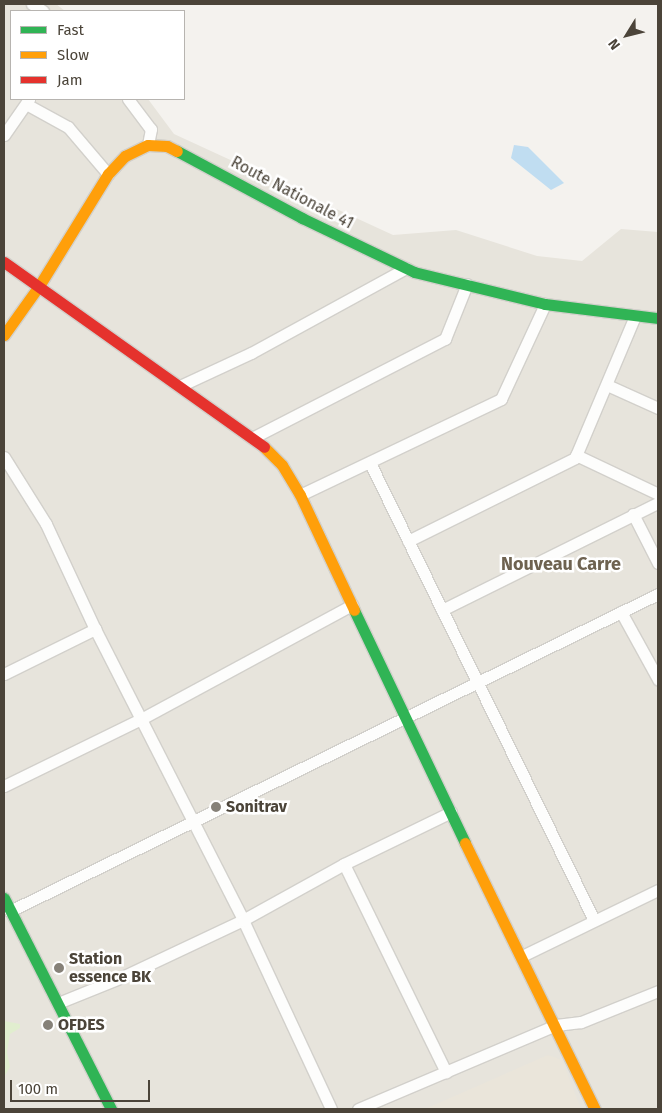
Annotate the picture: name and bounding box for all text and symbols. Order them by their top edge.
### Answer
legend [10,10,185,100]
north arrow [602,10,652,60]
text: Fast [57,21,84,39]
text: N [605,35,624,53]
text: Slow [57,46,89,64]
text: Jam [57,71,83,89]
street label: Route Nationale 41 [228,153,356,233]
district label: Nouveau Carre [501,553,621,575]
place label: Sonitrav [226,797,287,817]
marker: Sonitrav [210,801,222,813]
place label: Station essence BK [69,949,151,987]
marker: Station essence BK [53,962,65,974]
place label: OFDES [58,1015,105,1035]
marker: OFDES [42,1019,54,1031]
scale bar [12,1070,152,1102]
text: 100 m [18,1080,58,1098]

